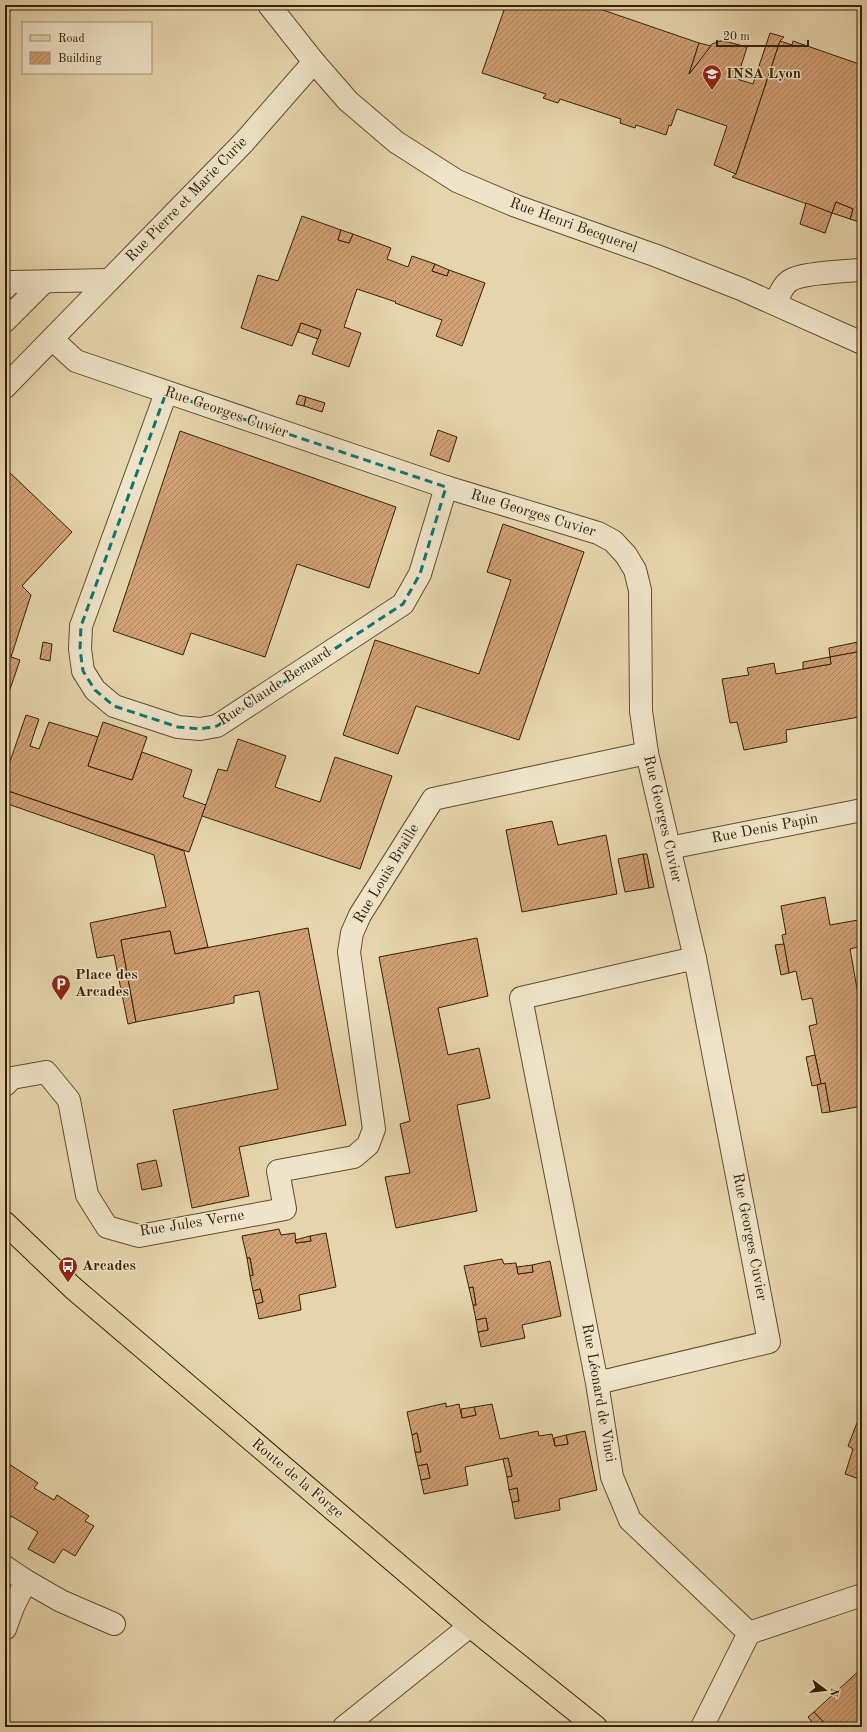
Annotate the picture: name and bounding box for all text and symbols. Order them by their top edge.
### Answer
legend [22,22,152,74]
scale bar [717,22,808,48]
text: 20 m [723,31,750,43]
text: Road [58,33,85,45]
text: Building [58,53,102,65]
school or university icon: INSA Lyon [701,63,723,91]
place label: INSA Lyon [726,67,801,82]
street label: Rue Pierre et Marie Curie [124,135,251,265]
street label: Rue Henri Becquerel [507,196,639,256]
street label: Rue Georges Cuvier [162,385,290,441]
street label: Rue Georges Cuvier [469,488,597,540]
street label: Rue Claude Bernard [216,645,334,729]
street label: Rue Georges Cuvier [640,754,684,884]
street label: Rue Denis Papin [710,811,820,847]
street label: Rue Louis Braille [351,822,423,926]
place label: Place des Arcades [75,968,138,1000]
parking icon: Place des Arcades [50,973,72,1001]
street label: Rue Georges Cuvier [729,1172,769,1302]
street label: Rue Jules Verne [139,1208,246,1240]
bus stop icon: Arcades [57,1255,79,1283]
place label: Arcades [82,1259,136,1274]
street label: Rue Léonard de Vinci [578,1322,618,1464]
street label: Route de la Forge [248,1436,346,1522]
north arrow [805,1670,845,1710]
text: N [827,1687,840,1698]

